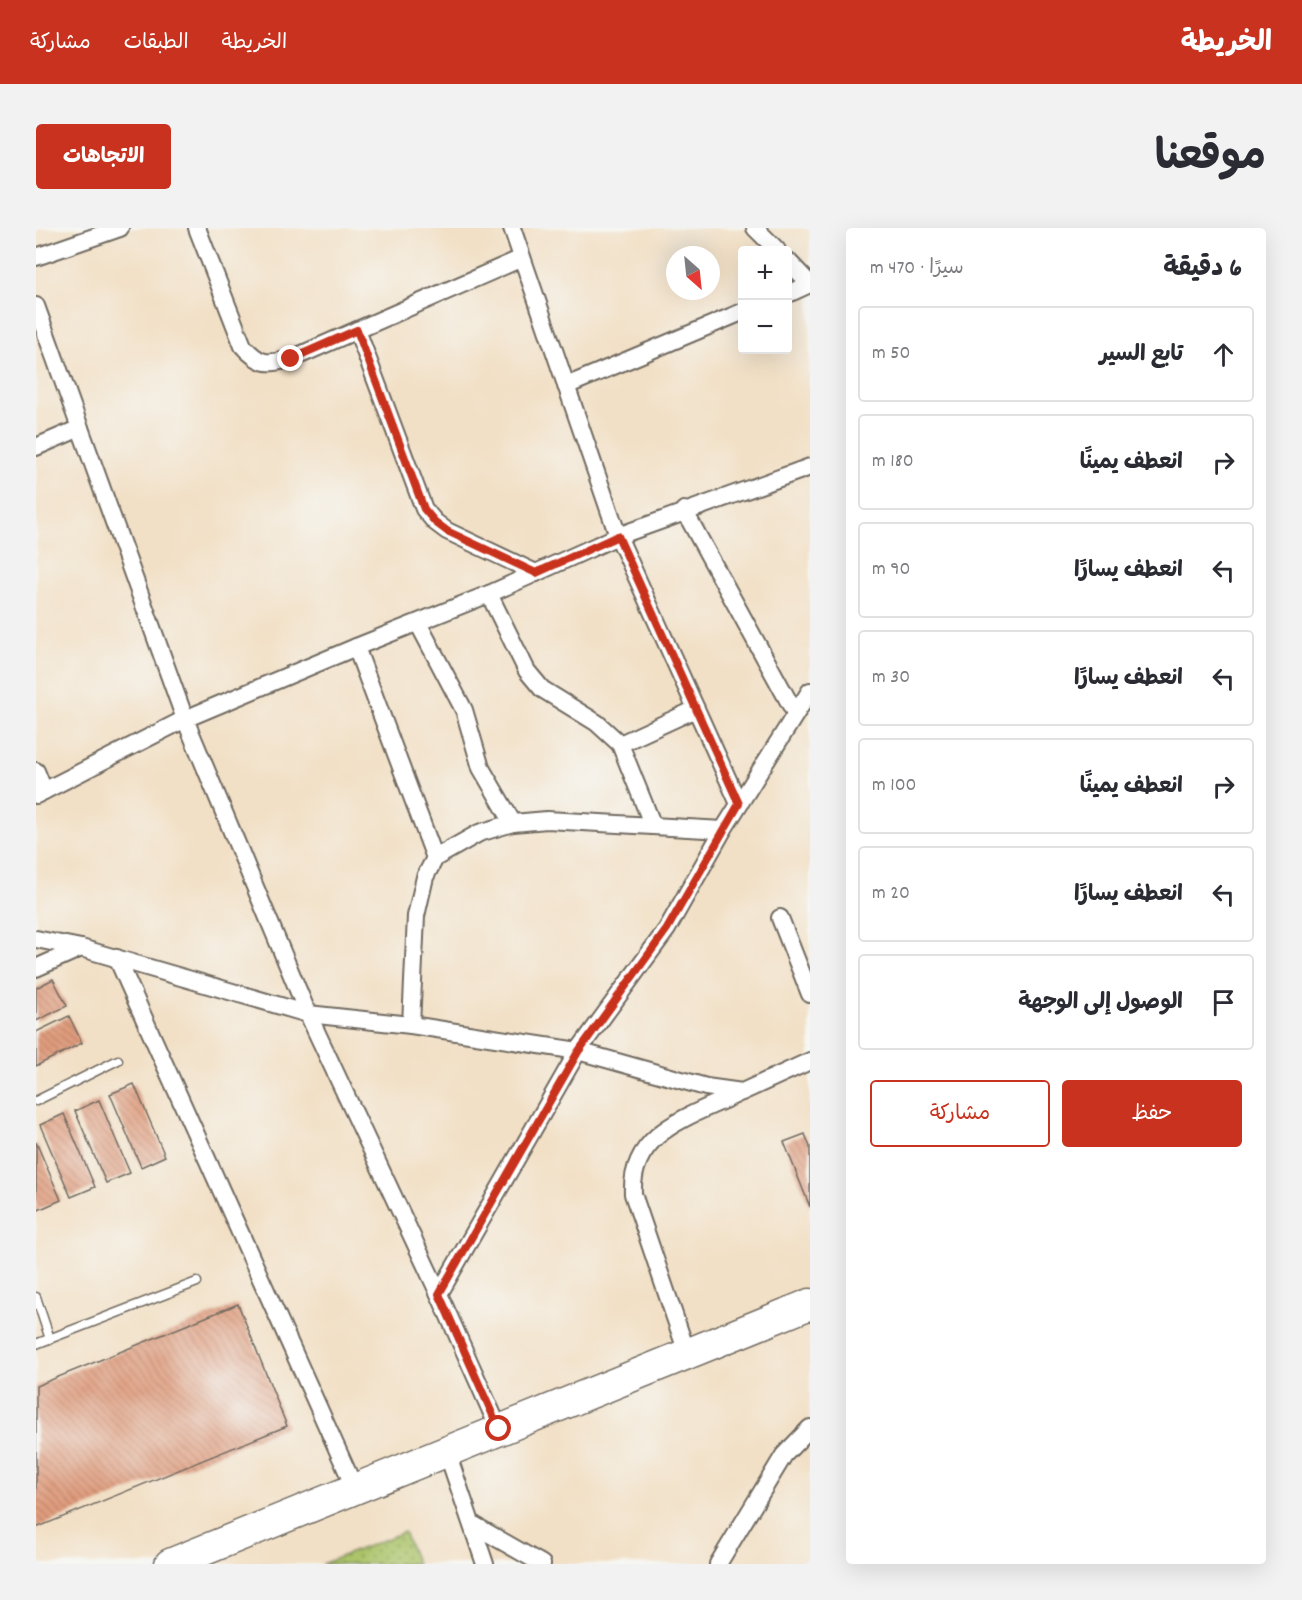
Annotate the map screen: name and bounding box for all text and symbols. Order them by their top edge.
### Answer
text: الخريطة [1181,25,1272,65]
text: مشاركة [30,29,91,59]
text: الطبقات [124,29,189,59]
text: الخريطة [222,29,287,59]
button: الاتجاهات [36,124,171,189]
text: موقعنا [1155,130,1266,190]
north arrow [666,246,720,300]
map controls [738,246,792,354]
button: + [738,246,792,300]
text: 6 دقيقة [1163,251,1242,288]
text: سيرًا · 470 m [870,255,964,283]
button: − [738,300,792,354]
icon: ahead [1207,338,1240,371]
text: 50 m [872,340,911,368]
text: تابع السير [1100,340,1183,371]
route end [277,345,303,371]
icon: right [1207,446,1240,479]
text: 180 m [872,448,914,476]
text: انعطف يمينًا [1080,448,1183,479]
icon: left [1207,554,1240,587]
text: 90 m [872,556,910,584]
text: انعطف يسارًا [1074,556,1183,587]
icon: left [1207,662,1240,695]
text: 30 m [872,664,910,692]
text: انعطف يسارًا [1074,664,1183,695]
icon: right [1207,770,1240,803]
text: 100 m [872,772,917,800]
text: انعطف يمينًا [1080,772,1183,803]
icon: left [1207,878,1240,911]
text: 20 m [872,880,910,908]
text: انعطف يسارًا [1074,880,1183,911]
icon: arrive [1207,986,1240,1019]
text: الوصول إلى الوجهة [1018,988,1183,1019]
button: مشاركة [870,1080,1050,1147]
button: حفظ [1062,1080,1242,1147]
route start [485,1415,511,1441]

